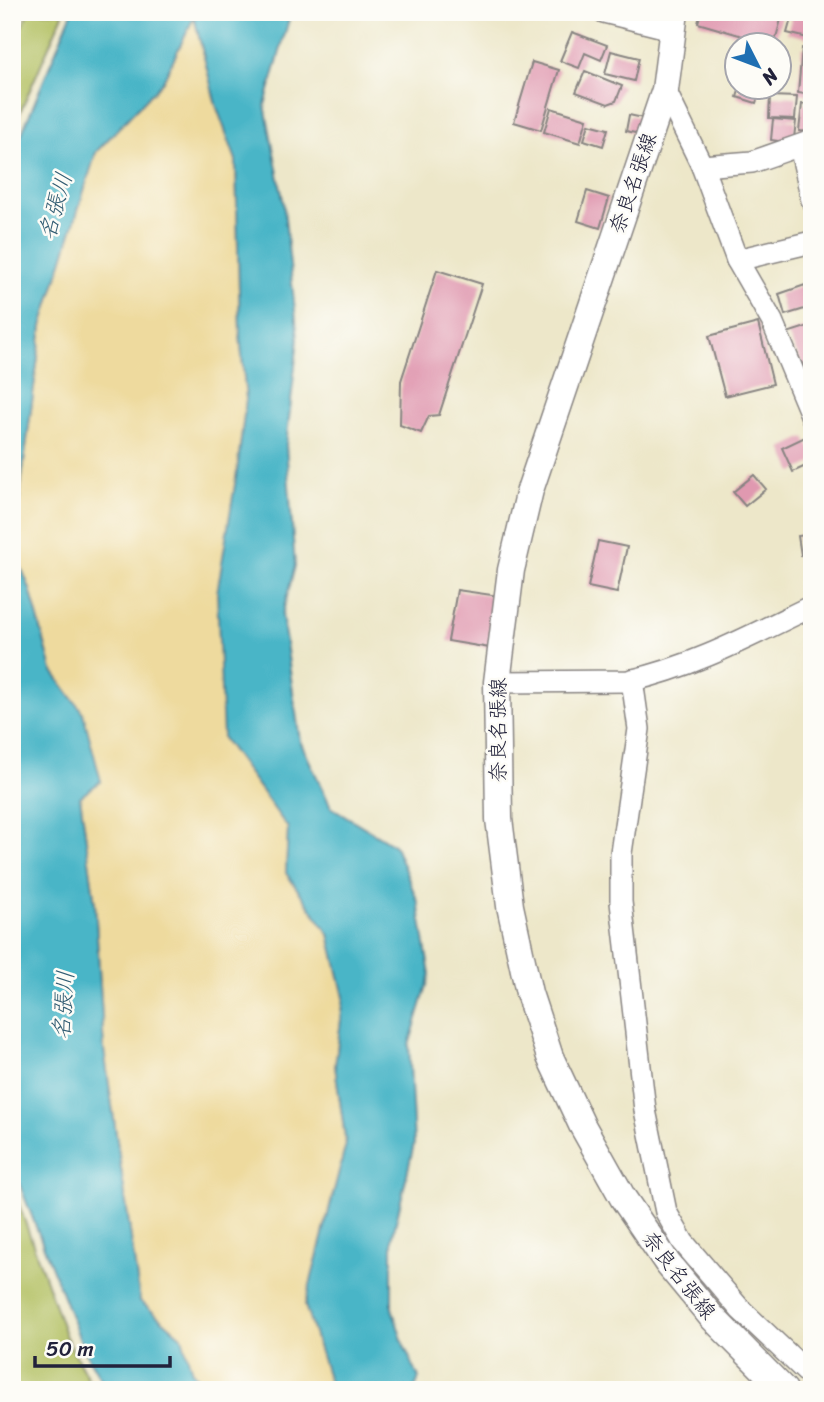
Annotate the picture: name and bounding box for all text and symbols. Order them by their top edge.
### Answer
north arrow [722,32,792,102]
text: N [753,60,788,94]
street label: 奈良名張線 [598,127,668,239]
water label: 名張川 [26,167,85,245]
street label: 奈良名張線 [479,678,517,783]
water label: 名張川 [41,969,86,1041]
street label: 奈良名張線 [632,1222,726,1328]
scale bar [35,1325,170,1369]
text: 50 m [46,1330,94,1368]

